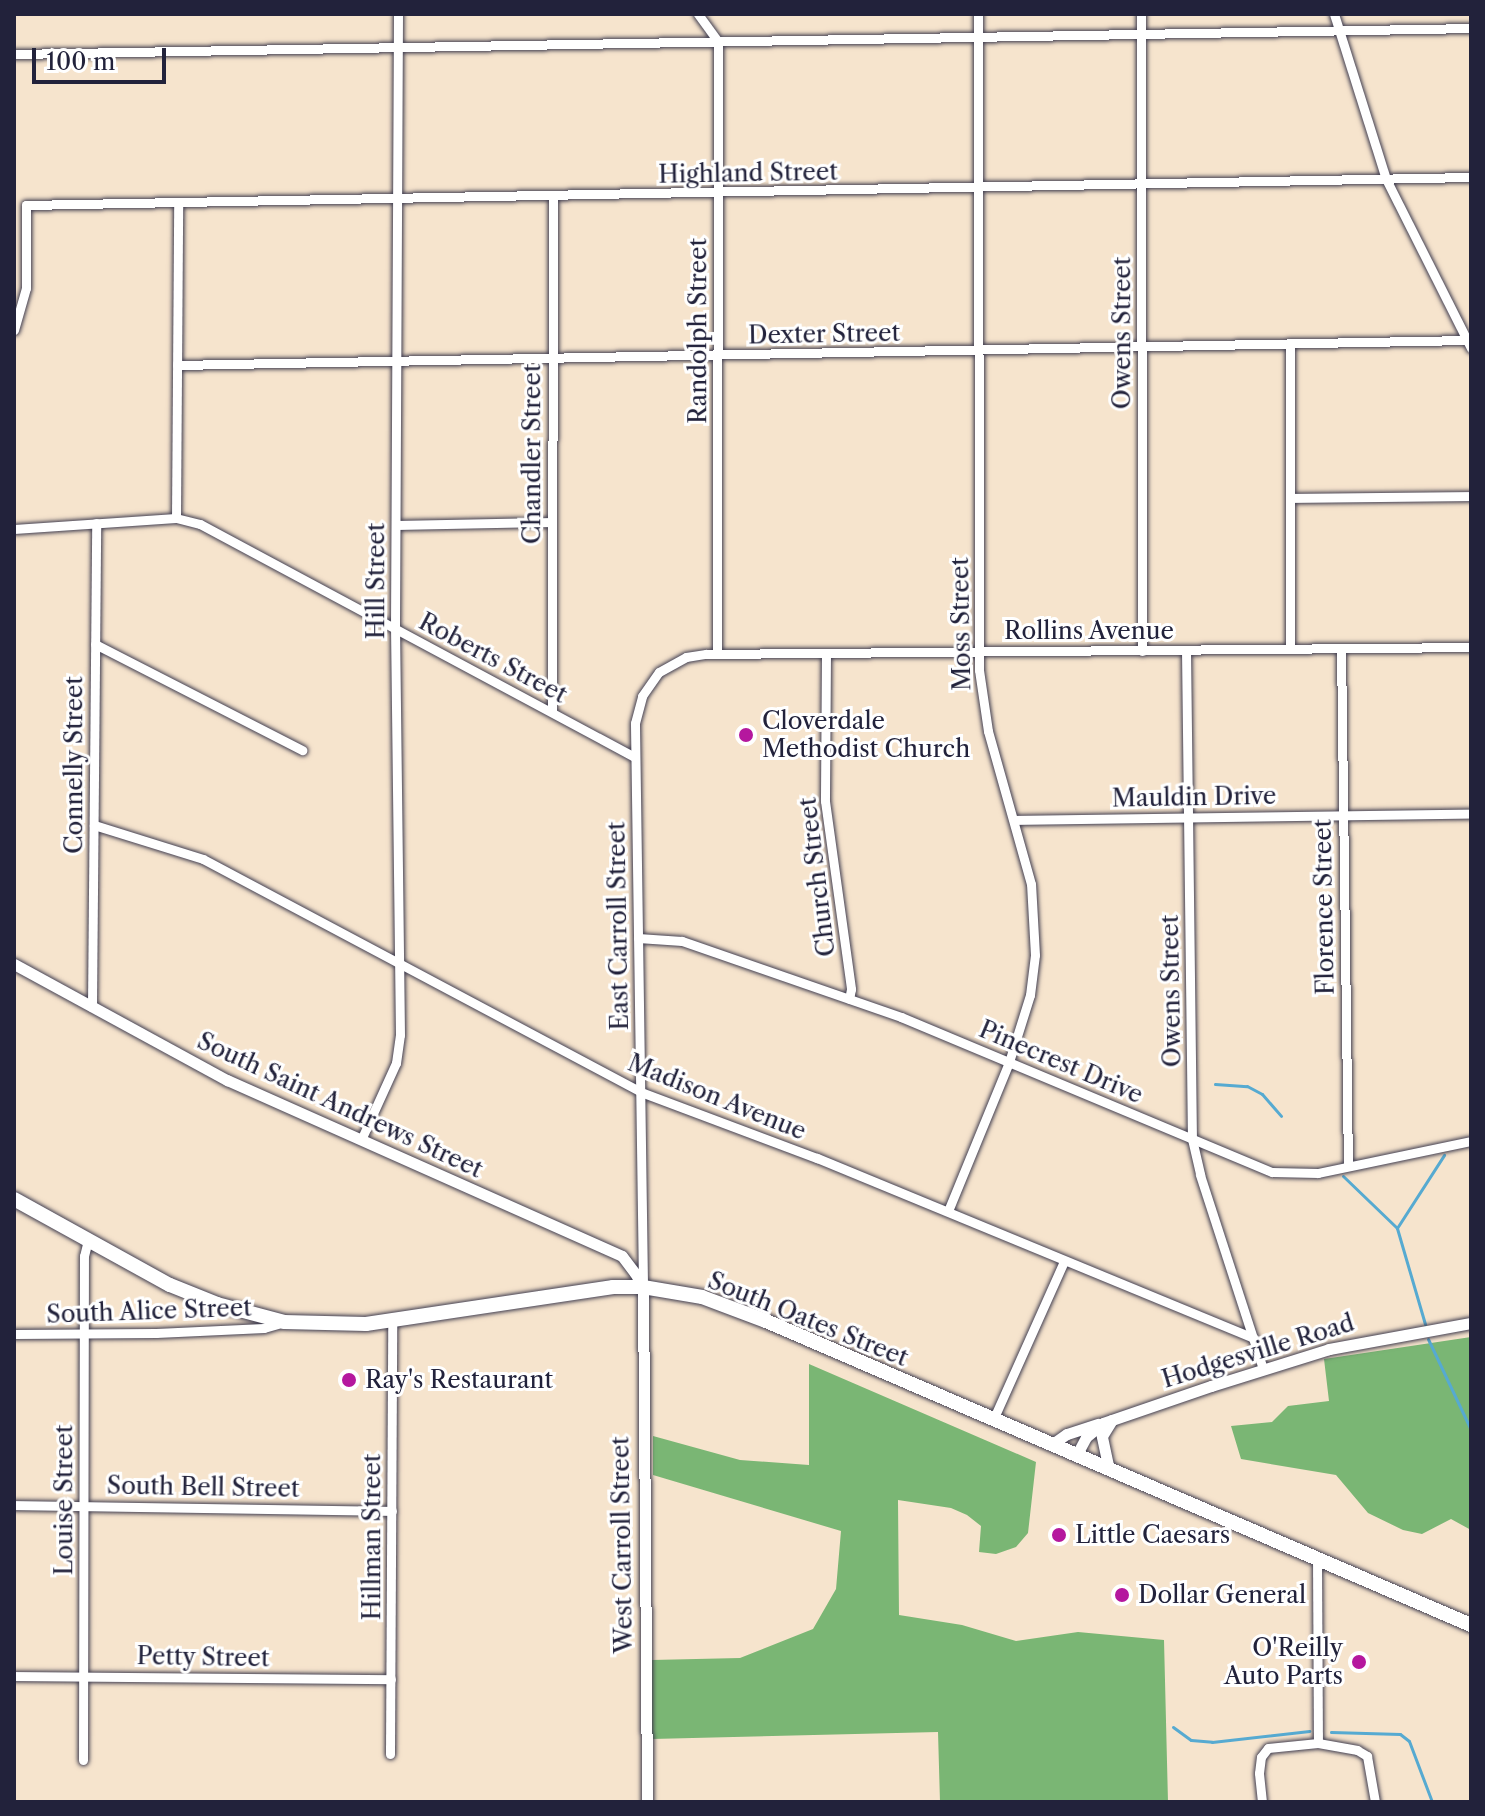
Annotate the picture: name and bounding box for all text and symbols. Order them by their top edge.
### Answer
scale bar [36,32,170,82]
text: 100 m [46,47,115,76]
street label: Highland Street [658,157,838,189]
street label: Randolph Street [684,238,712,424]
street label: Owens Street [1108,257,1136,409]
street label: Dexter Street [748,318,900,350]
street label: Chandler Street [518,364,546,544]
street label: Hill Street [362,523,390,639]
street label: Moss Street [945,557,977,691]
street label: Roberts Street [414,607,572,709]
street label: Rollins Avenue [1004,617,1174,645]
street label: Connelly Street [60,676,88,854]
place label: Cloverdale Methodist Church [762,707,970,763]
marker: Cloverdale Methodist Church [737,726,755,744]
street label: Mauldin Drive [1112,781,1276,813]
street label: Church Street [793,796,841,958]
street label: Florence Street [1308,819,1340,995]
street label: East Carroll Street [602,821,634,1031]
street label: Owens Street [1155,914,1187,1068]
street label: Pinecrest Drive [975,1015,1147,1109]
street label: South Saint Andrews Street [192,1026,488,1184]
street label: Madison Avenue [623,1048,811,1146]
street label: South Oates Street [704,1266,912,1372]
street label: South Alice Street [45,1293,253,1329]
street label: Hodgesville Road [1158,1308,1358,1394]
place label: Ray's Restaurant [365,1366,553,1394]
marker: Ray's Restaurant [340,1371,358,1389]
street label: Louise Street [50,1425,78,1575]
street label: West Carroll Street [606,1436,638,1654]
street label: Hillman Street [358,1454,386,1620]
street label: South Bell Street [106,1471,300,1503]
place label: Little Caesars [1075,1521,1230,1549]
marker: Little Caesars [1050,1526,1068,1544]
place label: Dollar General [1138,1581,1307,1609]
marker: Dollar General [1113,1586,1131,1604]
place label: O'Reilly Auto Parts [1224,1634,1343,1690]
street label: Petty Street [136,1641,270,1673]
marker: O'Reilly Auto Parts [1350,1653,1368,1671]

